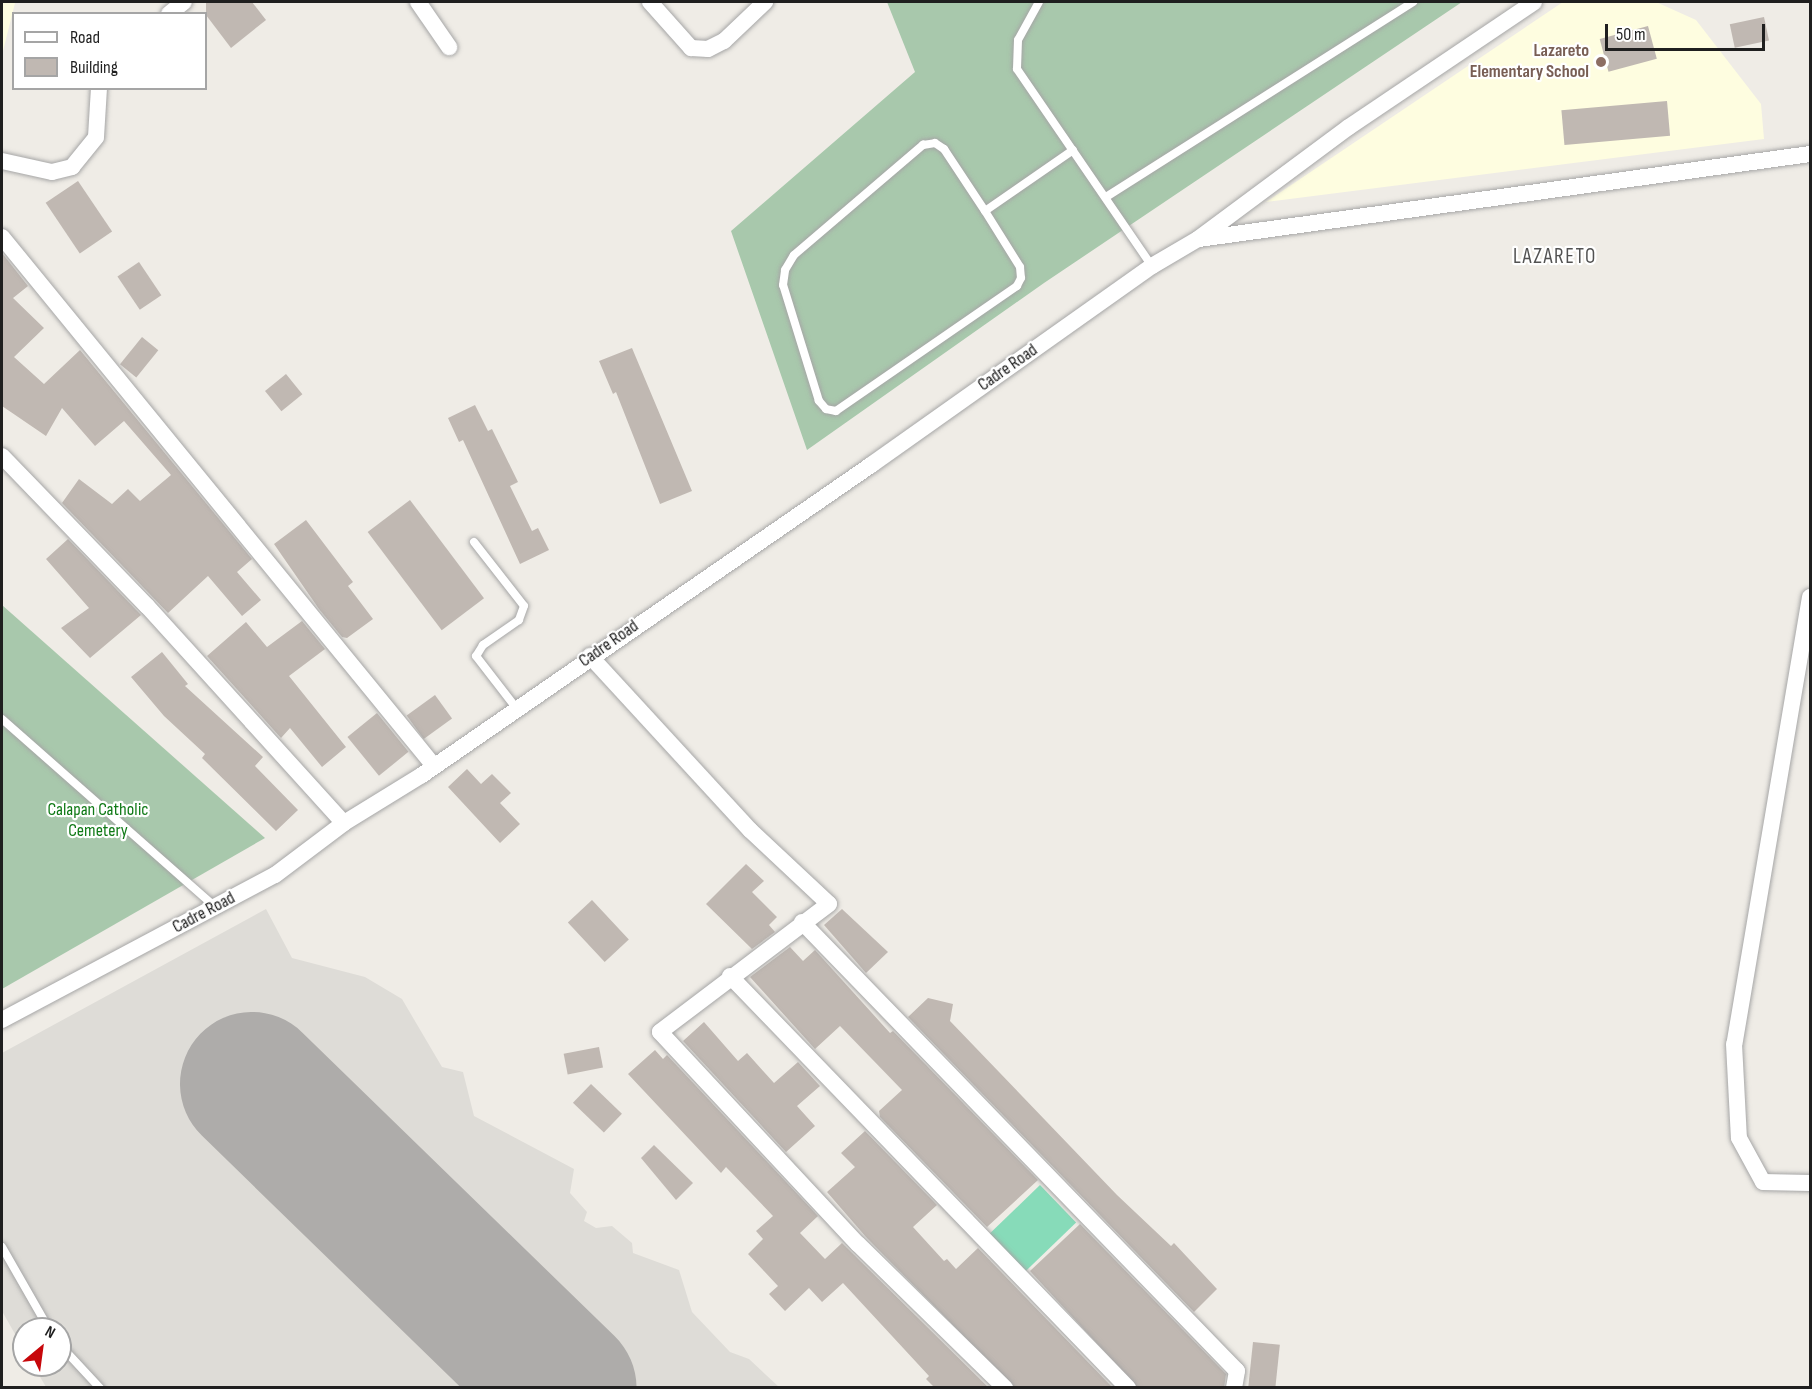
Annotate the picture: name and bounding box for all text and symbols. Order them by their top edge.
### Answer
legend [12,12,207,90]
scale bar [1608,12,1768,50]
text: 50 m [1616,24,1646,45]
text: Road [70,27,100,48]
place label: Lazareto Elementary School [1470,41,1589,84]
marker: Lazareto Elementary School [1594,55,1608,69]
text: Building [70,57,118,78]
district label: LAZARETO [1513,244,1597,270]
street label: Cadre Road [974,340,1042,396]
street label: Cadre Road [575,616,643,672]
park label: Calapan Catholic Cemetery [48,800,148,842]
street label: Cadre Road [169,888,239,938]
north arrow [12,1317,72,1377]
text: N [42,1322,58,1343]

